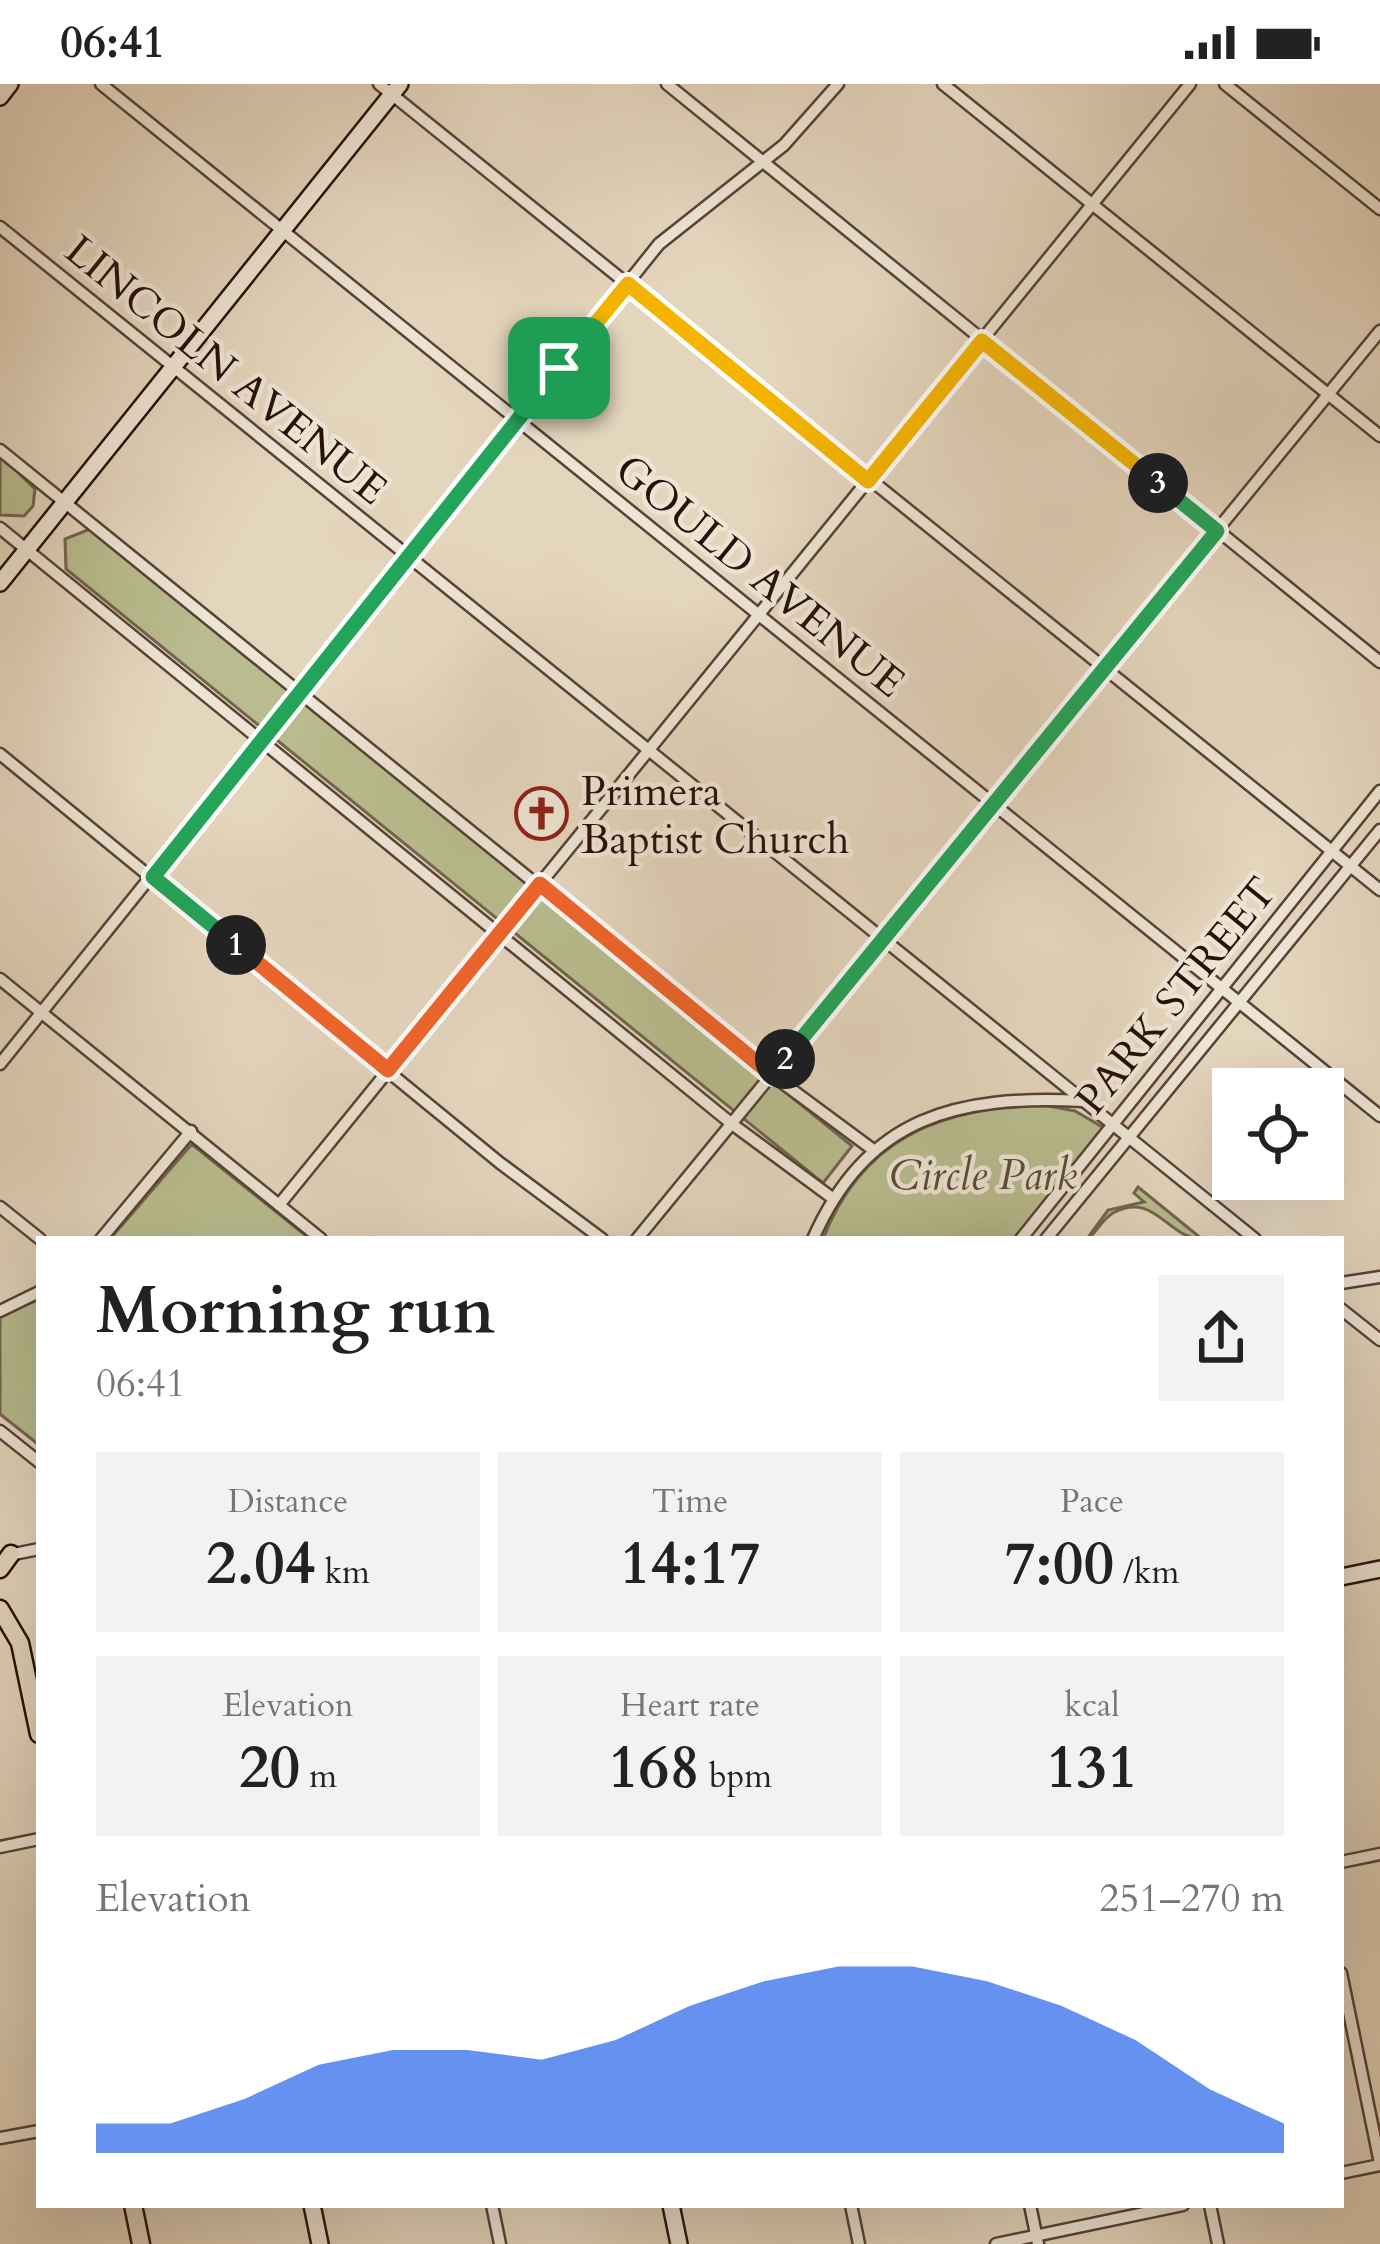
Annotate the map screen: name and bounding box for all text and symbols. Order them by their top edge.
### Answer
text: 06:41 [60,12,165,73]
street label: LINCOLN AVENUE [53,222,399,518]
pin [508,317,610,419]
icon: arrive [526,335,592,401]
street label: GOULD AVENUE [603,442,917,711]
pin: 3 [1128,453,1188,513]
text: 3 [1150,460,1166,505]
place label: Primera Baptist Church [581,763,849,868]
church icon: Primera Baptist Church [514,786,570,842]
street label: PARK STREET [1063,865,1290,1127]
pin: 1 [206,915,266,975]
text: 1 [228,922,244,967]
pin: 2 [755,1029,815,1089]
text: 2 [777,1036,793,1081]
map controls [1212,1068,1344,1200]
button: locate [1212,1068,1344,1200]
park label: Circle Park [889,1147,1077,1204]
text: Morning run [96,1267,495,1356]
button: share [1158,1275,1284,1401]
text: 06:41 [96,1357,186,1410]
text: Distance [228,1479,348,1524]
text: Time [652,1479,728,1524]
text: Pace [1060,1479,1124,1524]
text: 2.04 [206,1524,316,1605]
text: 14:17 [620,1524,760,1605]
text: 7:00 [1005,1524,1114,1605]
text: km [316,1550,370,1595]
text: /km [1114,1550,1179,1595]
text: Elevation [222,1683,354,1728]
text: Heart rate [620,1683,760,1728]
text: kcal [1064,1683,1120,1728]
text: 20 [239,1728,300,1809]
text: 168 [608,1728,700,1809]
text: 131 [1046,1728,1138,1809]
text: m [300,1754,337,1799]
text: bpm [700,1754,772,1799]
text: Elevation [96,1872,251,1925]
text: 251–270 m [1099,1872,1284,1925]

